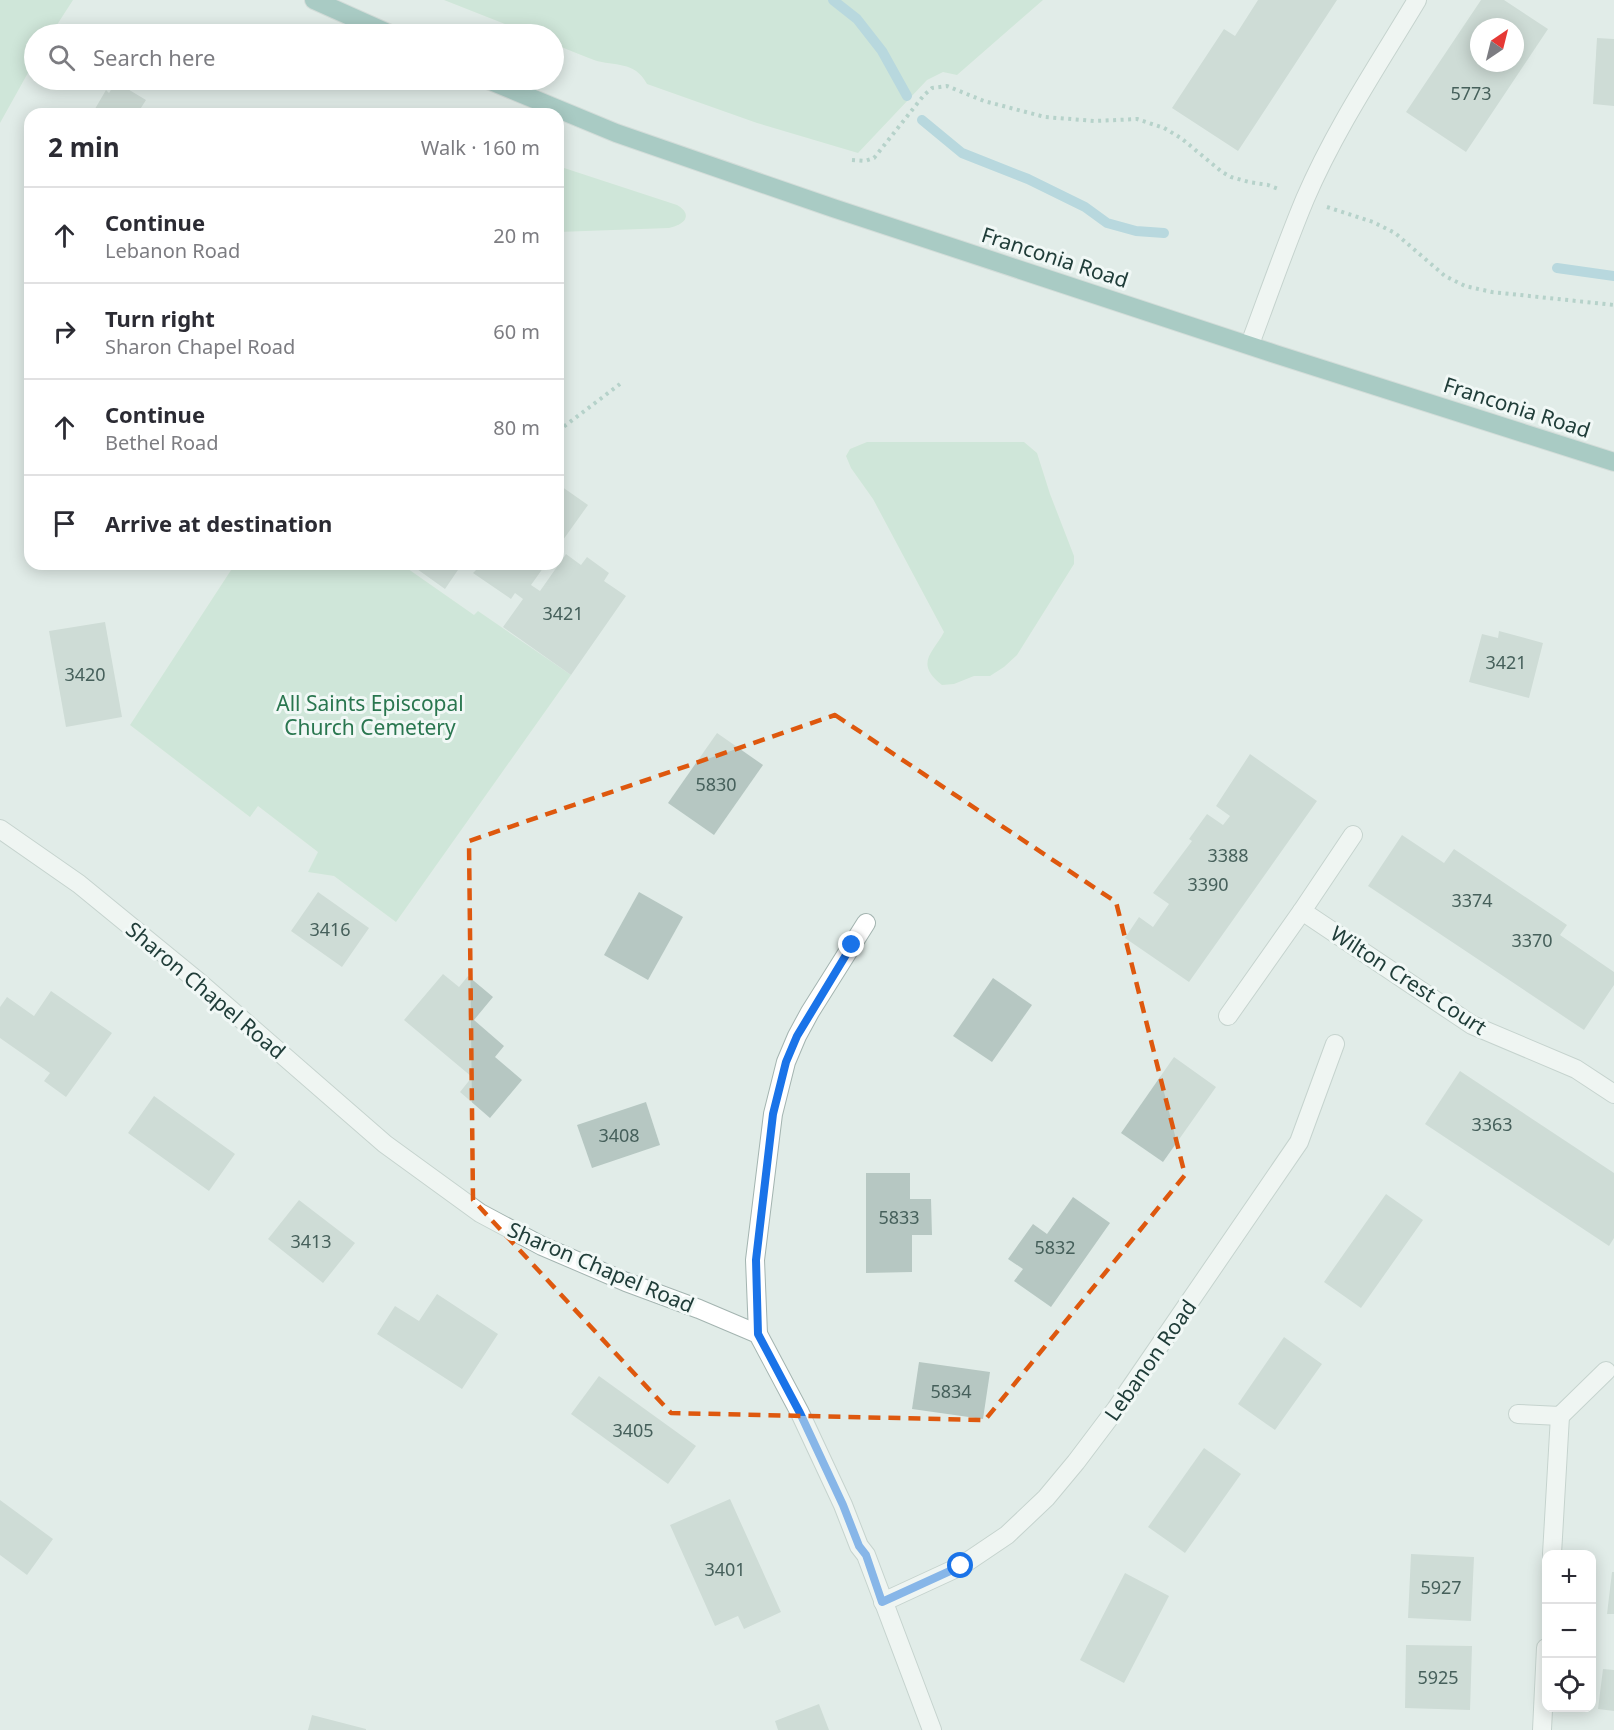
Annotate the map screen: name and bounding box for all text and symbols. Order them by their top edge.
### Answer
north arrow [1470,18,1524,72]
search box [24,24,564,90]
icon: search [45,41,78,74]
text: Search here [93,42,215,72]
house number: 5773 [1450,81,1492,105]
text: 2 min [48,129,120,165]
text: Walk · 160 m [421,134,540,161]
text: Continue [105,207,205,237]
icon: ahead [48,219,81,252]
street label: Franconia Road [978,220,1132,294]
text: 20 m [493,222,540,249]
text: Lebanon Road [105,237,240,264]
text: Turn right [105,303,215,333]
icon: right [48,315,81,348]
text: 60 m [493,318,540,345]
text: Sharon Chapel Road [105,333,295,360]
street label: Franconia Road [1440,370,1594,444]
text: Continue [105,399,205,429]
icon: ahead [48,411,81,444]
text: 80 m [493,414,540,441]
text: Bethel Road [105,429,219,456]
icon: arrive [48,507,81,540]
text: Arrive at destination [105,508,332,538]
house number: 3421 [542,601,584,625]
house number: 3421 [1485,650,1527,674]
house number: 3420 [64,662,106,686]
park label: All Saints Episcopal Church Cemetery [276,689,464,741]
house number: 5830 [695,772,737,796]
house number: 3388 [1207,843,1249,867]
house number: 3390 [1187,872,1229,896]
house number: 3374 [1451,888,1493,912]
street label: Sharon Chapel Road [120,915,292,1065]
house number: 3416 [309,917,351,941]
street label: Wilton Crest Court [1326,919,1493,1041]
house number: 3370 [1511,928,1553,952]
route end [838,931,864,957]
house number: 3363 [1471,1112,1513,1136]
house number: 3408 [598,1123,640,1147]
house number: 5833 [878,1205,920,1229]
street label: Sharon Chapel Road [504,1215,698,1319]
house number: 3413 [290,1229,332,1253]
house number: 5832 [1034,1235,1076,1259]
street label: Lebanon Road [1098,1294,1202,1426]
house number: 5834 [930,1379,972,1403]
house number: 3405 [612,1418,654,1442]
map controls [1542,1550,1596,1712]
button: + [1542,1550,1596,1604]
route start [947,1552,973,1578]
house number: 3401 [704,1557,746,1581]
house number: 5927 [1420,1575,1462,1599]
button: − [1542,1604,1596,1658]
button: locate [1542,1658,1596,1712]
house number: 5925 [1417,1665,1459,1689]

